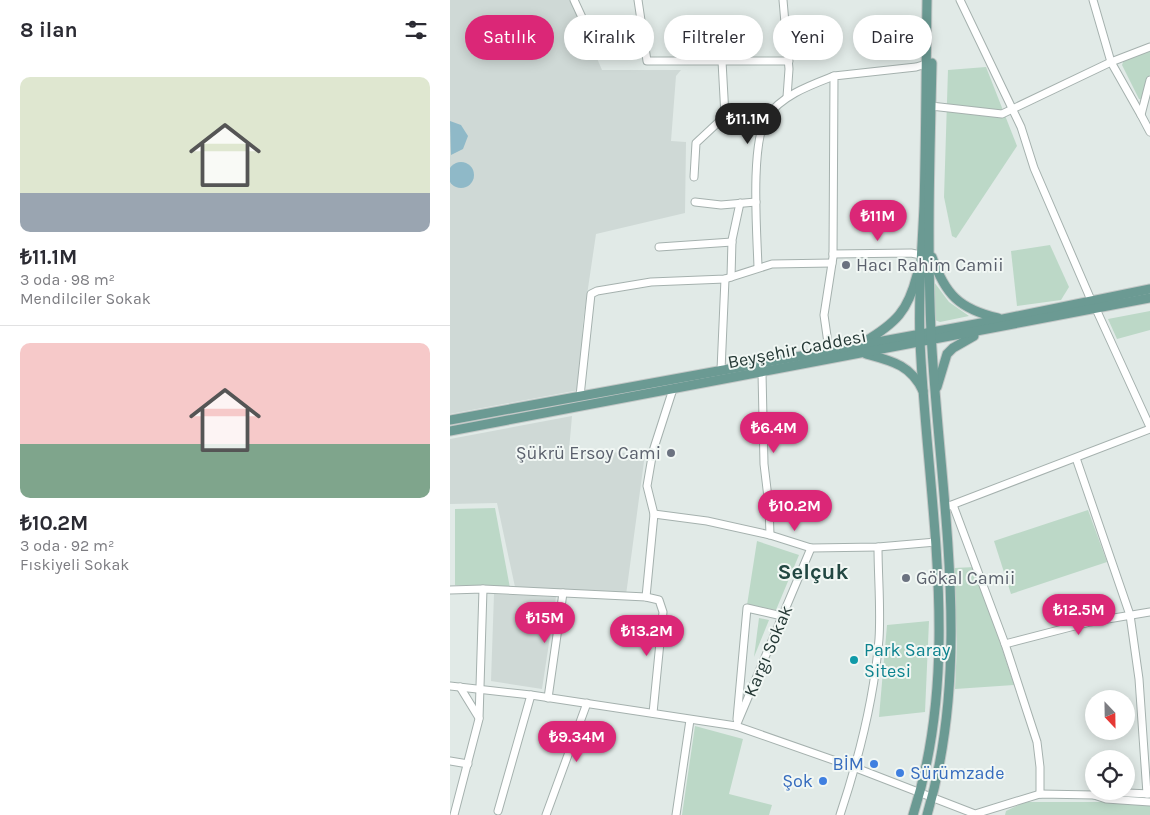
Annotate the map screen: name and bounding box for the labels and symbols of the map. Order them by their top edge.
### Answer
pin: ₺11.1M [707,102,789,145]
pin: ₺11M [848,200,908,242]
place label: Hacı Rahim Camii [856,254,1004,276]
marker: Hacı Rahim Camii [840,259,852,271]
street label: Beyşehir Caddesi [726,325,868,373]
pin: ₺6.4M [739,412,809,454]
place label: Şükrü Ersoy Cami [516,442,661,464]
marker: Şükrü Ersoy Cami [665,447,677,459]
pin: ₺10.2M [754,490,836,532]
district label: Selçuk [778,559,848,585]
place label: Gökal Camii [916,567,1015,589]
marker: Gökal Camii [900,572,912,584]
pin: ₺12.5M [1038,594,1120,636]
pin: ₺15M [515,602,575,644]
street label: Kargı Sokak [739,602,797,700]
pin: ₺13.2M [606,614,688,657]
place label: Park Saray Sitesi [864,639,951,682]
marker: Park Saray Sitesi [848,654,860,666]
north arrow [1085,690,1135,740]
pin: ₺9.34M [536,720,618,763]
place label: BİM [833,753,864,775]
marker: BİM [868,758,880,770]
place label: Sürümzade [910,762,1004,784]
marker: Sürümzade [894,767,906,779]
place label: Şok [782,770,813,792]
marker: Şok [817,775,829,787]

